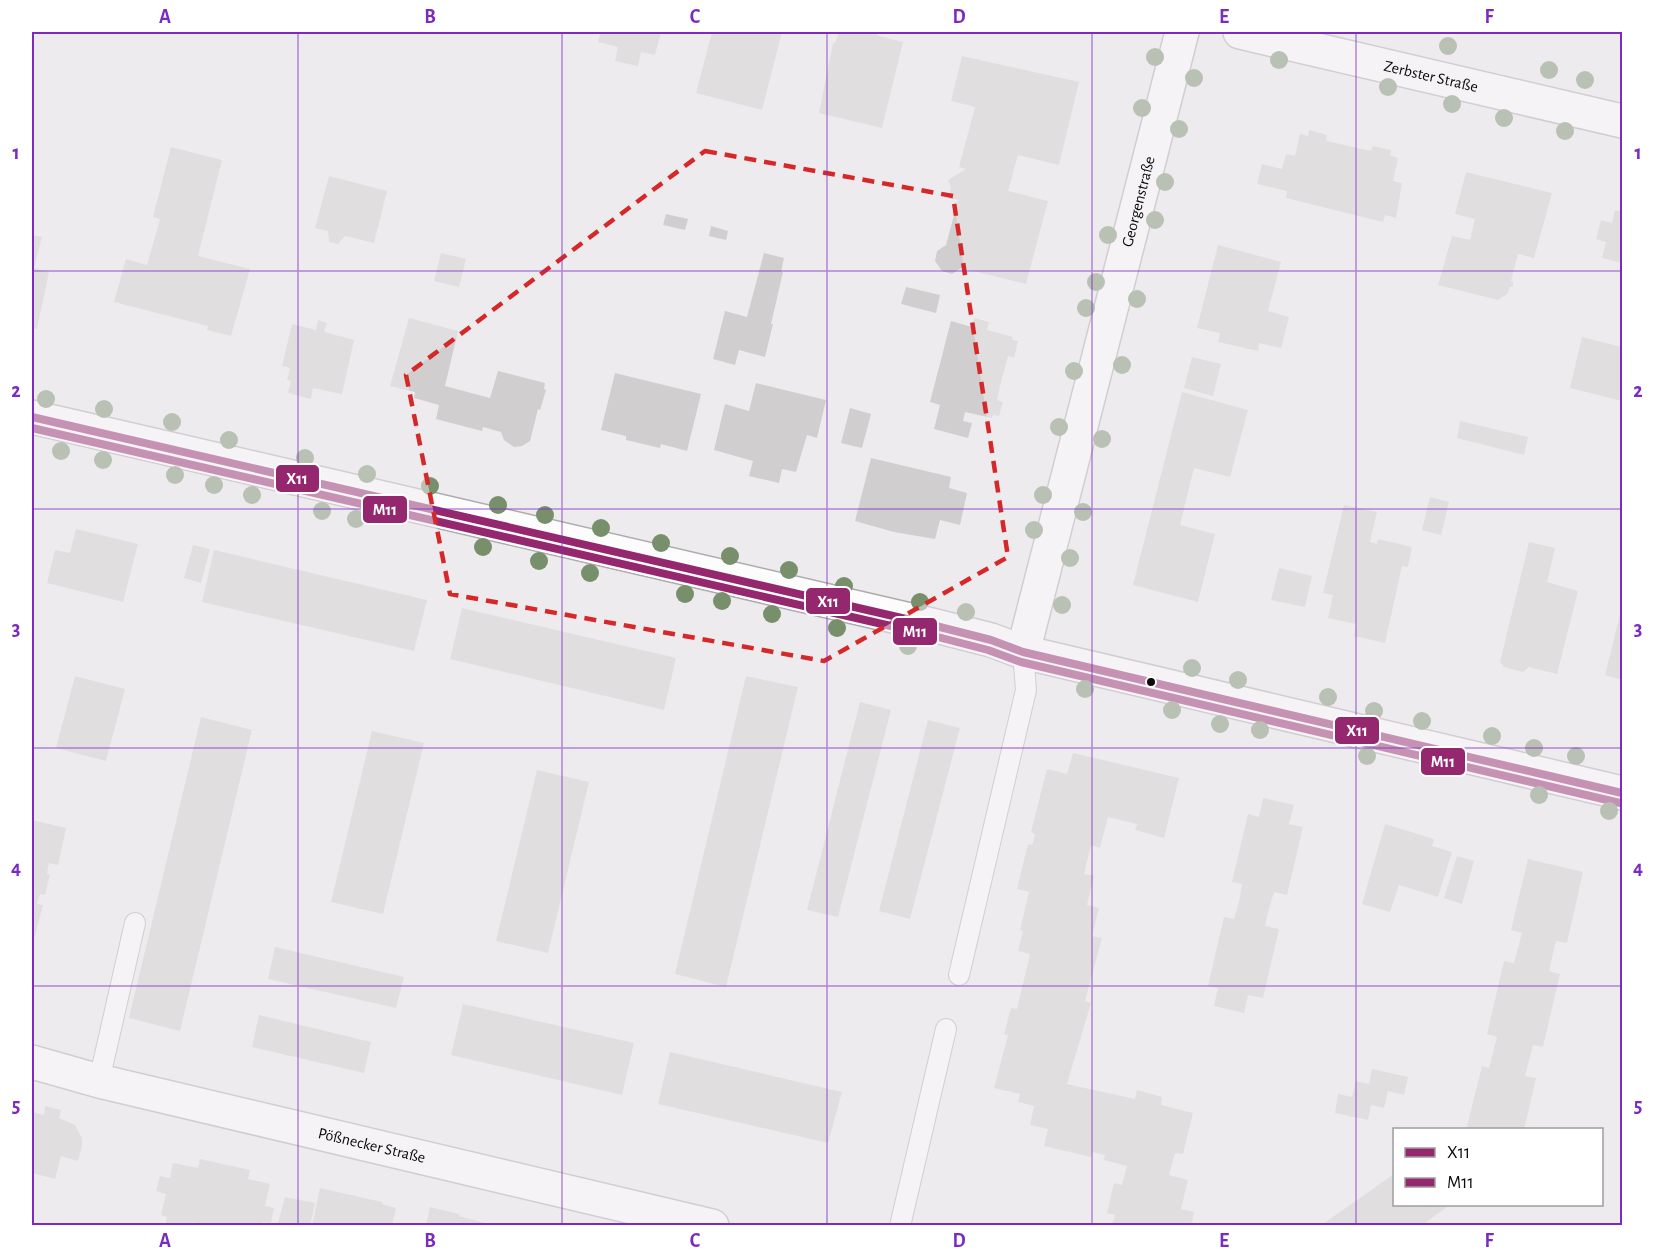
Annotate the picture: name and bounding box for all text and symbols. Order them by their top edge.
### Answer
text: A [159,7,171,27]
text: B [424,7,436,27]
text: C [690,7,701,27]
text: D [952,7,966,27]
text: E [1219,7,1229,27]
text: F [1484,7,1494,27]
street label: Zerbster Straße [1382,58,1480,95]
text: 1 [12,143,20,163]
text: 1 [1634,143,1642,163]
street label: Georgenstraße [1119,155,1158,248]
text: 2 [11,381,21,401]
text: 2 [1633,381,1643,401]
line badge: X11 [275,464,320,493]
text: X11 [286,471,308,487]
line badge: M11 [362,495,408,524]
text: M11 [373,502,397,518]
line badge: X11 [805,587,851,615]
text: X11 [817,594,839,610]
line badge: M11 [892,617,938,646]
text: 3 [12,619,20,639]
text: 3 [1634,619,1642,639]
text: M11 [903,624,927,640]
unlabelled marker [1145,676,1157,688]
line badge: X11 [1334,716,1380,745]
text: X11 [1346,723,1368,739]
line badge: M11 [1420,747,1466,776]
text: M11 [1431,754,1455,770]
text: 4 [11,858,21,878]
text: 4 [1633,858,1643,878]
text: 5 [12,1096,20,1116]
text: 5 [1634,1096,1642,1116]
street label: Pößnecker Straße [317,1125,427,1166]
legend [1393,1128,1603,1206]
text: X11 [1447,1144,1470,1162]
text: M11 [1447,1174,1474,1192]
text: A [159,1231,171,1251]
text: B [424,1231,436,1251]
text: C [690,1231,701,1251]
text: D [952,1231,966,1251]
text: E [1219,1231,1229,1251]
text: F [1484,1231,1494,1251]

